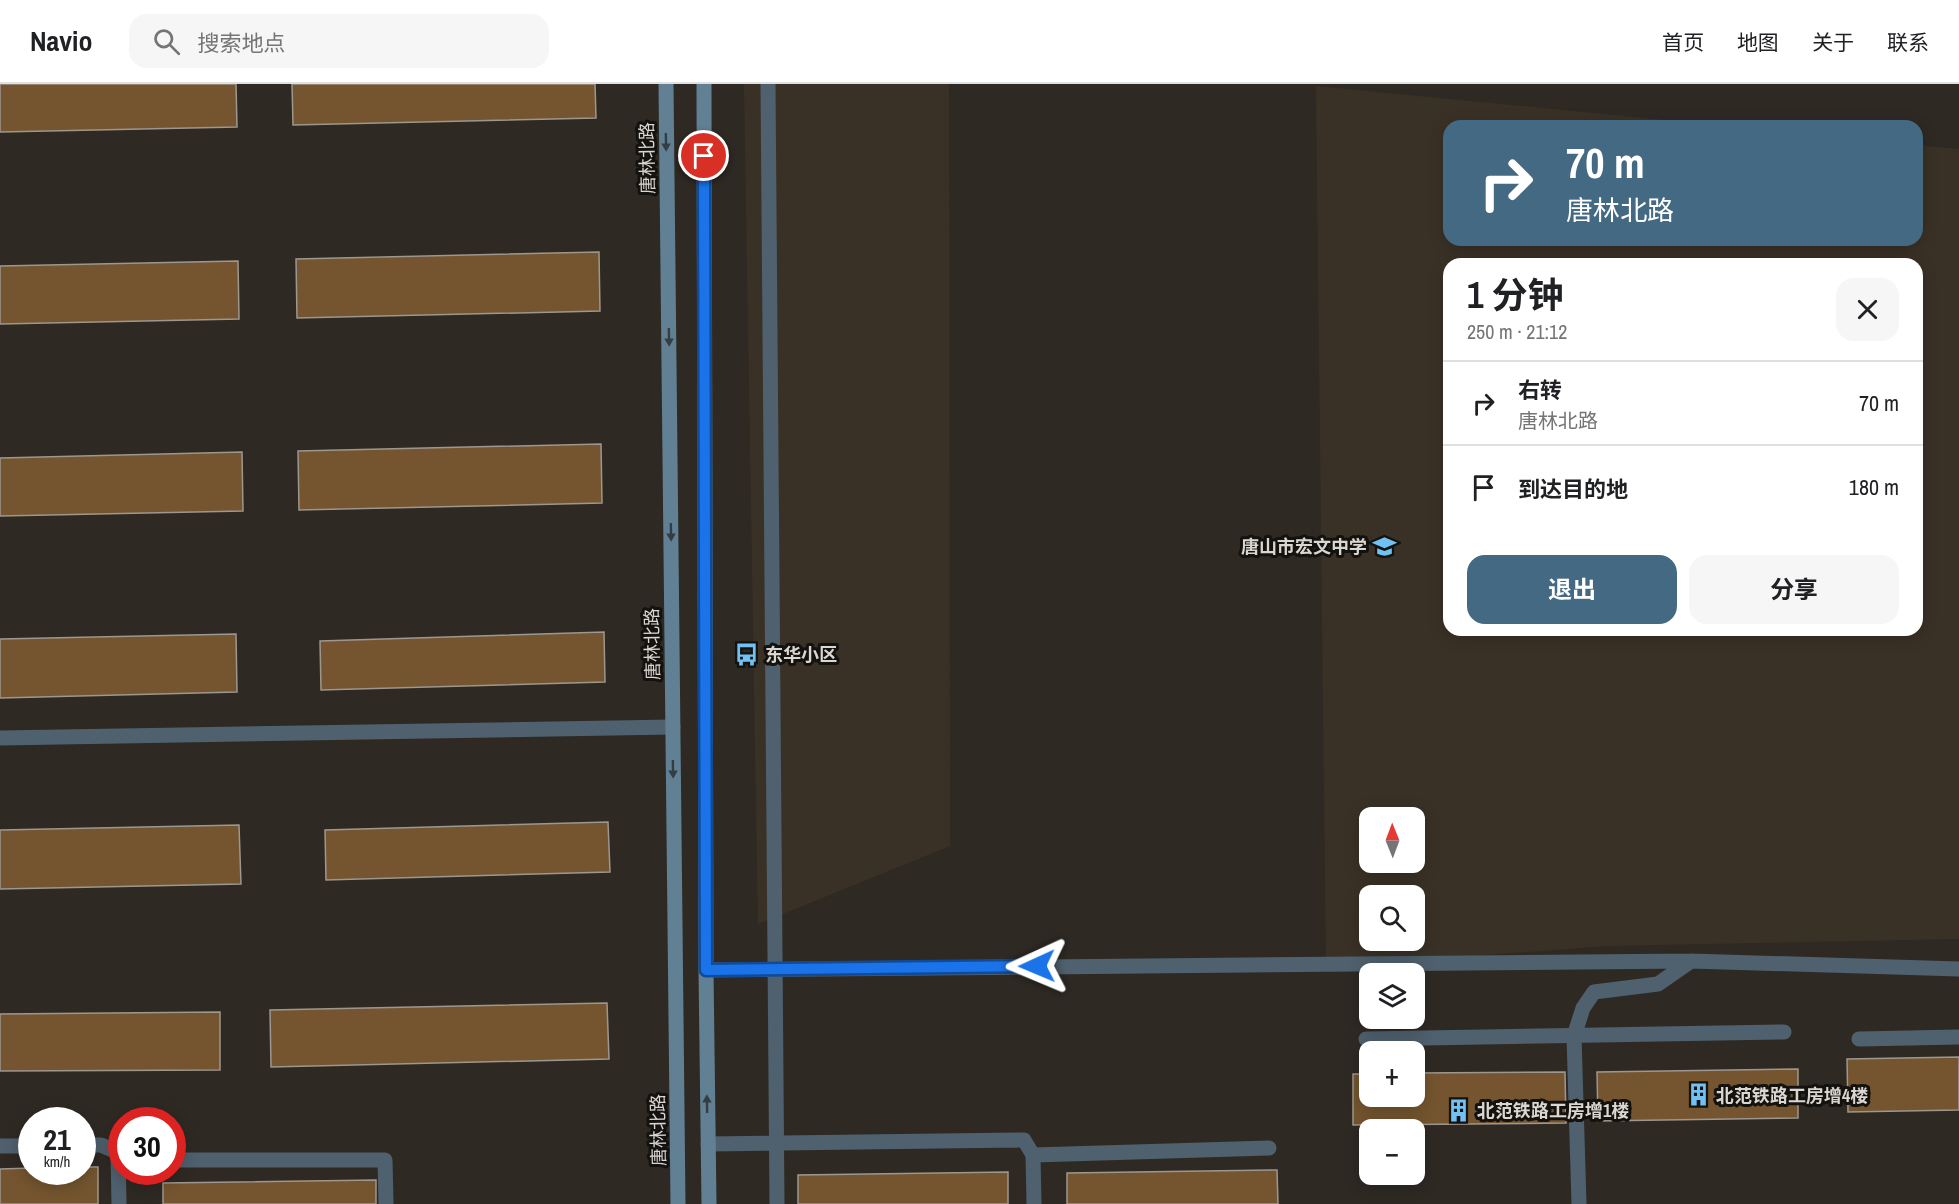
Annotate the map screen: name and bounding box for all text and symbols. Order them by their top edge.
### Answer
search box [129,14,549,68]
text: Navio [30,22,93,60]
icon: search [150,25,183,58]
text: 搜索地点 [198,28,286,58]
text: 首页 [1662,28,1704,57]
text: 地图 [1737,28,1779,57]
text: 关于 [1812,28,1854,57]
text: 联系 [1887,28,1929,57]
street label: 唐林北路 [634,122,660,194]
pin [678,130,729,181]
one-way arrow [662,133,671,152]
text: 70 m [1566,135,1645,191]
icon: arrive [687,139,720,172]
icon: right [1467,144,1545,222]
text: 唐林北路 [1566,192,1674,228]
text: 1 分钟 [1467,271,1564,319]
button: close [1836,278,1899,341]
text: 250 m · 21:12 [1467,318,1567,345]
one-way arrow [664,328,674,347]
text: 右转 [1518,375,1562,405]
icon: right [1467,387,1500,420]
text: 70 m [1859,388,1899,418]
text: 唐林北路 [1518,407,1598,434]
icon: arrive [1467,471,1500,504]
text: 180 m [1849,472,1899,502]
text: 到达目的地 [1518,474,1628,504]
one-way arrow [666,523,676,542]
school or university icon: 唐山市宏文中学 [1372,533,1398,559]
place label: 唐山市宏文中学 [1241,534,1367,559]
button: 退出 [1467,555,1677,624]
button: 分享 [1689,555,1899,624]
street label: 唐林北路 [639,608,665,680]
bus stop icon: 东华小区 [734,641,760,667]
place label: 东华小区 [765,642,837,667]
one-way arrow [668,760,678,779]
north arrow [1359,807,1425,873]
map controls [1359,807,1425,1185]
button: search [1359,885,1425,951]
position arrow [1005,934,1069,998]
button: layers [1359,963,1425,1029]
button: + [1359,1041,1425,1107]
building icon: 北范铁路工房增4楼 [1685,1082,1711,1108]
place label: 北范铁路工房增4楼 [1716,1083,1868,1108]
street label: 唐林北路 [645,1094,671,1166]
one-way arrow [702,1094,712,1113]
building icon: 北范铁路工房增1楼 [1446,1097,1472,1123]
place label: 北范铁路工房增1楼 [1477,1098,1629,1123]
speed limit sign: 30 [108,1107,186,1185]
text: 21 [43,1119,71,1159]
button: − [1359,1119,1425,1185]
text: km/h [44,1151,70,1172]

